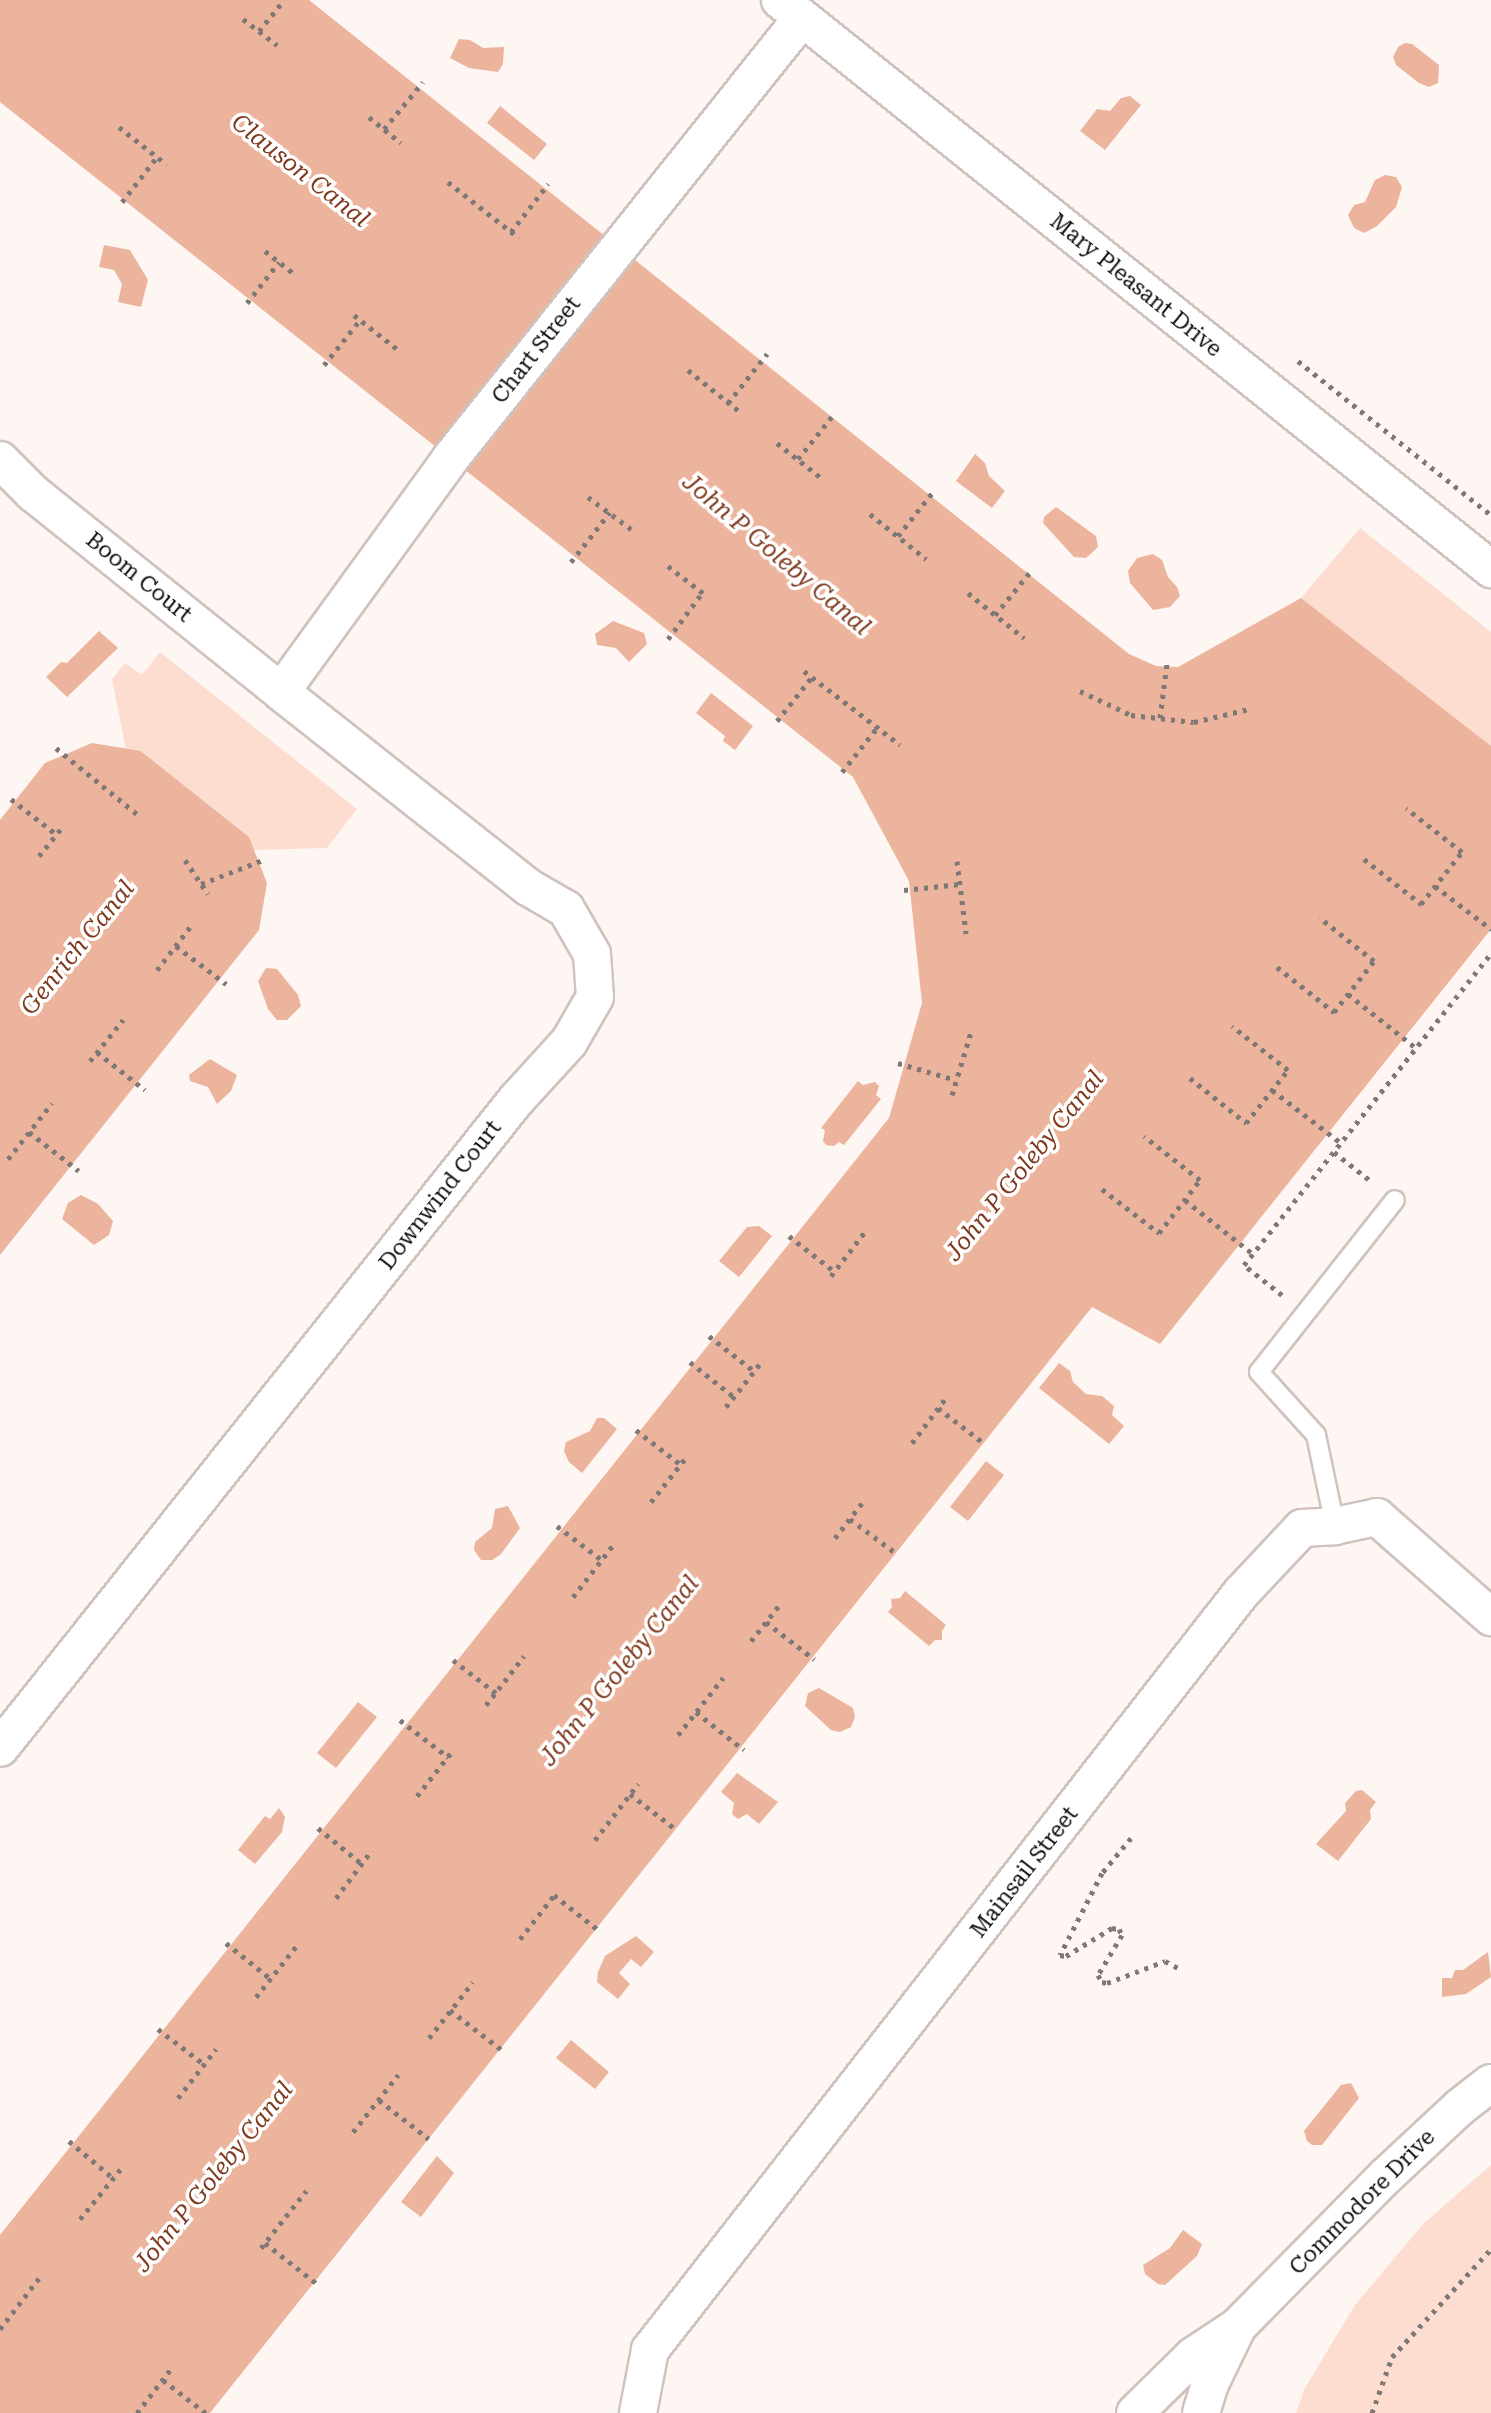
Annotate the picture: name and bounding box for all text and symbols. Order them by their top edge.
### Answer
water label: Clauson Canal [225,108,375,234]
street label: Mary Pleasant Drive [1045,208,1227,362]
street label: Chart Street [486,291,586,409]
water label: John P Goleby Canal [676,468,876,642]
street label: Boom Court [81,526,197,628]
water label: Genrich Canal [15,875,141,1021]
water label: John P Goleby Canal [940,1065,1110,1267]
street label: Downwind Court [374,1115,506,1275]
water label: John P Goleby Canal [535,1570,705,1772]
street label: Mainsail Street [965,1801,1083,1943]
water label: John P Goleby Canal [129,2076,299,2278]
street label: Commodore Drive [1284,2124,1440,2280]

